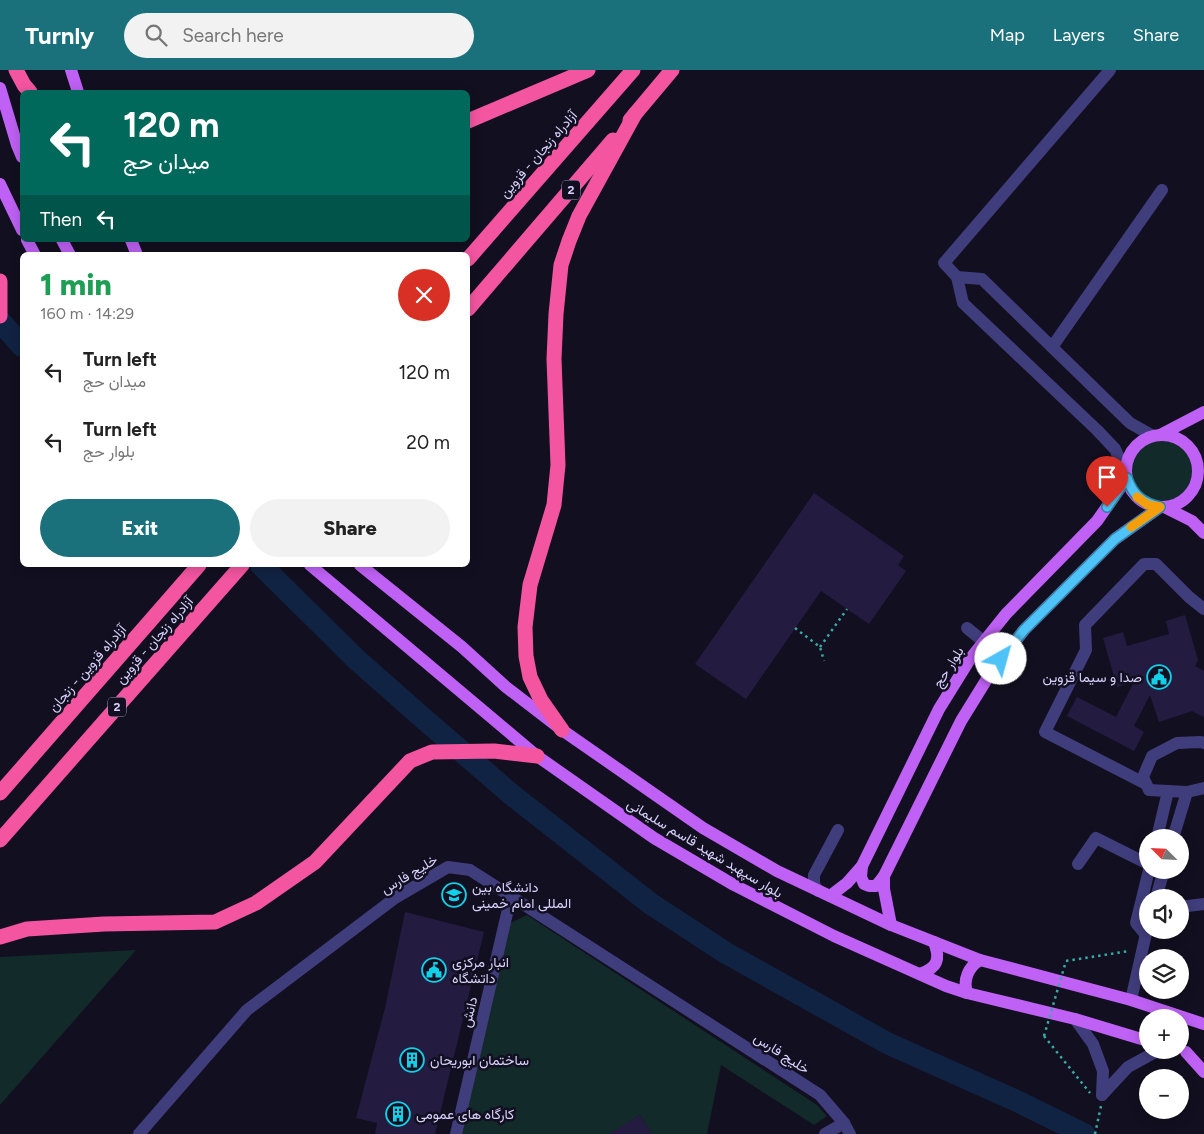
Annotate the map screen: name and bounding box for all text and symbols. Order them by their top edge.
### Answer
search box [124,13,474,58]
text: Turnly [25,21,94,50]
icon: search [142,21,170,49]
text: Search here [182,24,284,47]
text: Map [990,24,1025,46]
text: Layers [1053,24,1105,46]
text: Share [1133,24,1179,46]
text: 120 m [123,104,220,146]
street label: آزادراه زنجان - قزوین [496,106,582,201]
icon: left [40,110,105,175]
text: میدان حج [123,148,210,175]
road number: 2 [562,180,580,200]
icon: left [92,205,120,233]
text: Then [40,208,82,231]
text: 1 min [40,266,112,303]
button: close [398,269,450,321]
text: 160 m · 14:29 [40,304,134,323]
text: Turn left [83,348,157,371]
icon: left [40,358,68,386]
text: 120 m [398,361,450,384]
text: میدان حج [83,372,146,391]
text: Turn left [83,418,157,441]
icon: left [40,428,68,456]
text: 20 m [406,431,450,454]
text: بلوار حج [83,442,135,461]
pin [1086,456,1128,507]
icon: arrive [1093,463,1121,491]
button: Exit [40,499,240,557]
button: Share [250,499,450,557]
street label: آزادراه زنجان - قزوین [112,592,198,687]
street label: آزادراه قزوین - زنجان [45,620,131,715]
position arrow [974,632,1026,684]
street label: بلوار حج [929,644,969,692]
public building icon: صدا و سیما قزوین [1146,664,1172,690]
place label: صدا و سیما قزوین [1042,669,1142,686]
road number: 2 [108,698,126,716]
street label: بلوار سپهبد شهید قاسم سلیمانی [623,795,786,903]
north arrow [1139,829,1189,879]
map controls [1139,829,1189,1119]
street label: خلیج فارس [378,851,442,900]
place label: دانشگاه بین المللی امام خمینی [472,879,571,912]
school or university icon: دانشگاه بین المللی امام خمینی [441,882,467,908]
button: sound [1139,889,1189,939]
button: layers [1139,949,1189,999]
place label: انبار مرکزی داتشگاه [452,954,509,987]
public building icon: انبار مرکزی داتشگاه [421,957,447,983]
street label: دانش [458,995,481,1029]
button: + [1139,1009,1189,1059]
street label: خلیج فارس [750,1029,813,1079]
building icon: ساختمان ابوریحان [399,1047,425,1073]
place label: ساختمان ابوریحان [430,1052,529,1069]
button: − [1139,1069,1189,1119]
building icon: کارگاه های عمومی [385,1101,411,1127]
place label: کارگاه های عمومی [416,1106,514,1123]

